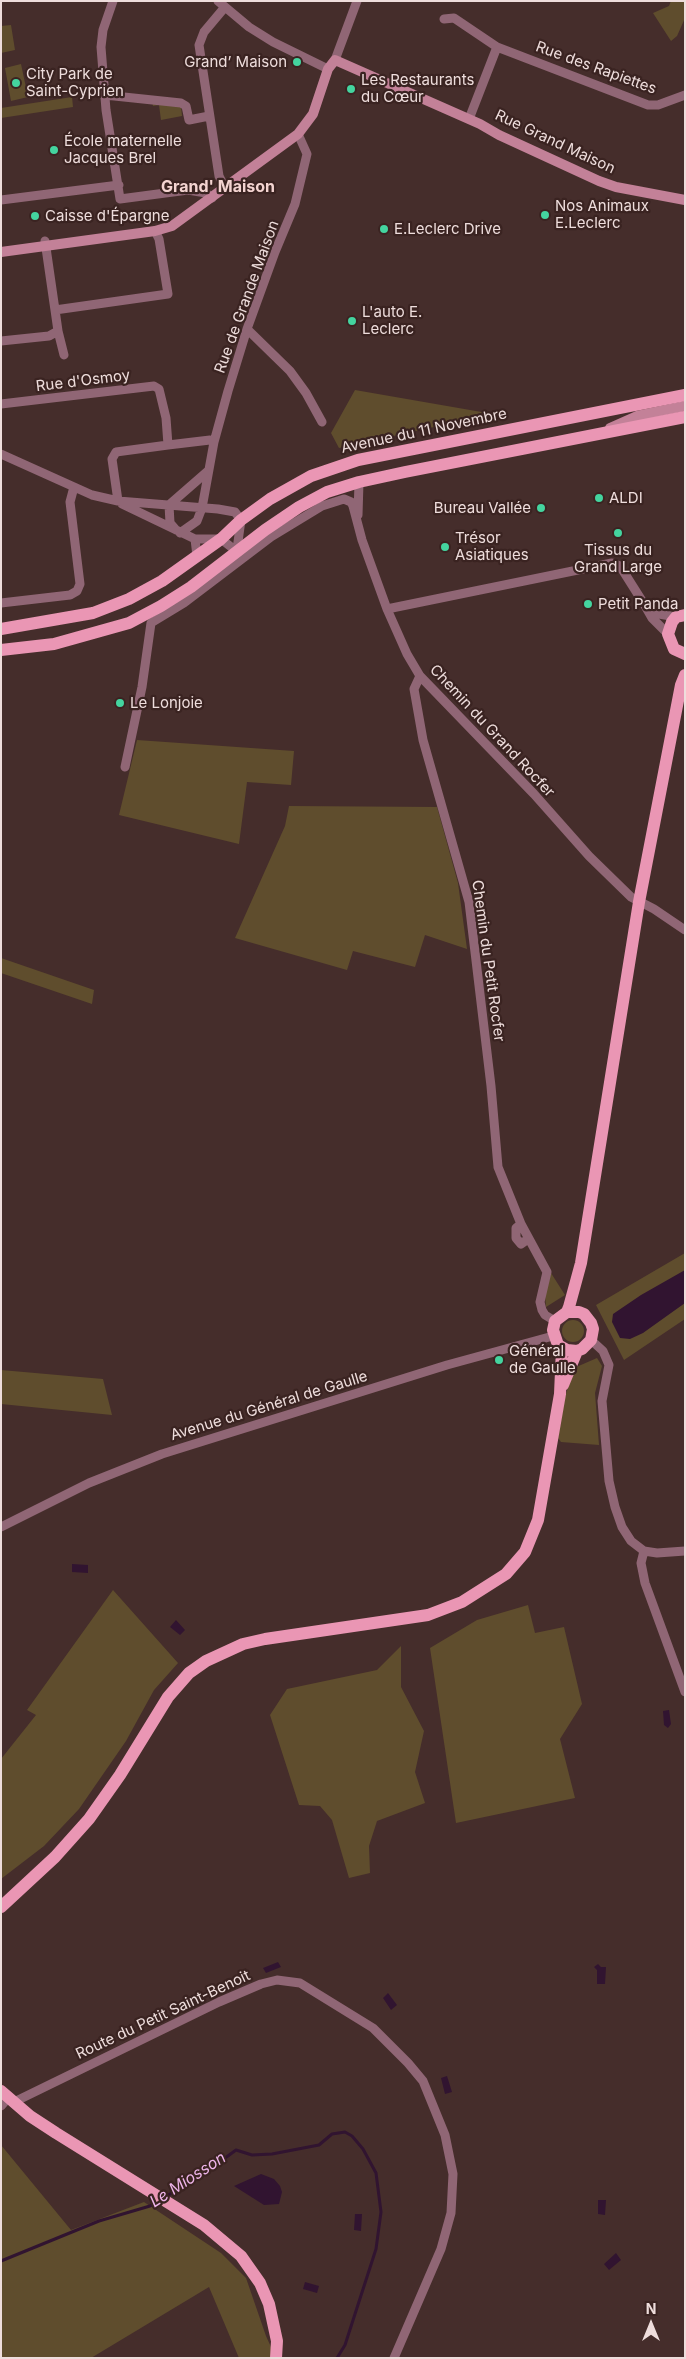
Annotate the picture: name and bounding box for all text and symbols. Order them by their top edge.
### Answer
street label: Rue des Rapiettes [533,38,659,98]
place label: Grand’ Maison [184,53,287,71]
marker: Grand’ Maison [291,56,303,68]
place label: City Park de Saint-Cyprien [26,65,124,100]
place label: Les Restaurants du Cœur [361,71,474,106]
marker: City Park de Saint-Cyprien [10,77,22,89]
marker: Les Restaurants du Cœur [345,83,357,95]
street label: Rue Grand Maison [492,106,618,178]
place label: École maternelle Jacques Brel [64,132,182,167]
marker: École maternelle Jacques Brel [48,144,60,156]
district label: Grand' Maison [161,177,275,197]
place label: Nos Animaux E.Leclerc [555,197,649,232]
place label: Caisse d'Épargne [45,207,169,225]
marker: Nos Animaux E.Leclerc [539,209,551,221]
marker: Caisse d'Épargne [29,210,41,222]
street label: Rue de Grande Maison [211,218,283,376]
place label: E.Leclerc Drive [394,220,501,238]
marker: E.Leclerc Drive [378,223,390,235]
place label: L'auto E. Leclerc [362,303,422,338]
marker: L'auto E. Leclerc [346,315,358,327]
street label: Rue d'Osmoy [35,366,131,396]
street label: Avenue du 11 Novembre [339,405,509,457]
place label: ALDI [609,489,643,507]
marker: ALDI [593,492,605,504]
place label: Bureau Vallée [434,499,531,517]
marker: Bureau Vallée [535,502,547,514]
marker: Tissus du Grand Large [612,527,624,539]
place label: Trésor Asiatiques [455,529,529,564]
marker: Trésor Asiatiques [439,541,451,553]
place label: Tissus du Grand Large [574,541,662,576]
place label: Petit Panda [598,595,678,613]
marker: Petit Panda [582,598,594,610]
street label: Chemin du Grand Rocfer [426,661,558,801]
place label: Le Lonjoie [130,694,203,712]
marker: Le Lonjoie [114,697,126,709]
street label: Chemin du Petit Rocfer [468,879,508,1043]
place label: Général de Gaulle [509,1342,576,1377]
marker: Général de Gaulle [493,1354,505,1366]
street label: Avenue du Général de Gaulle [168,1367,370,1445]
street label: Route du Petit Saint-Benoit [73,1967,253,2063]
water label: Le Miosson [146,2148,230,2212]
north arrow [626,2299,676,2349]
text: N [646,2300,656,2317]

